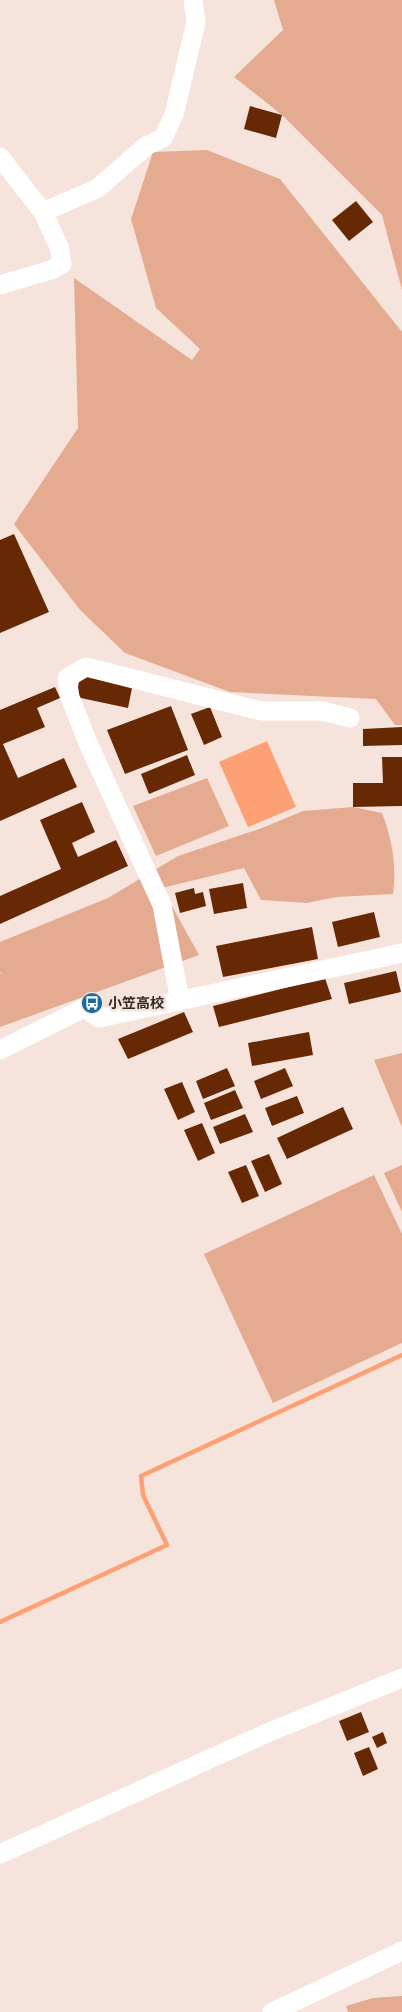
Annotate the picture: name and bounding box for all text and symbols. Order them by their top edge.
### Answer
bus stop icon: 小笠高校 [80,991,104,1015]
place label: 小笠高校 [108,995,164,1012]

